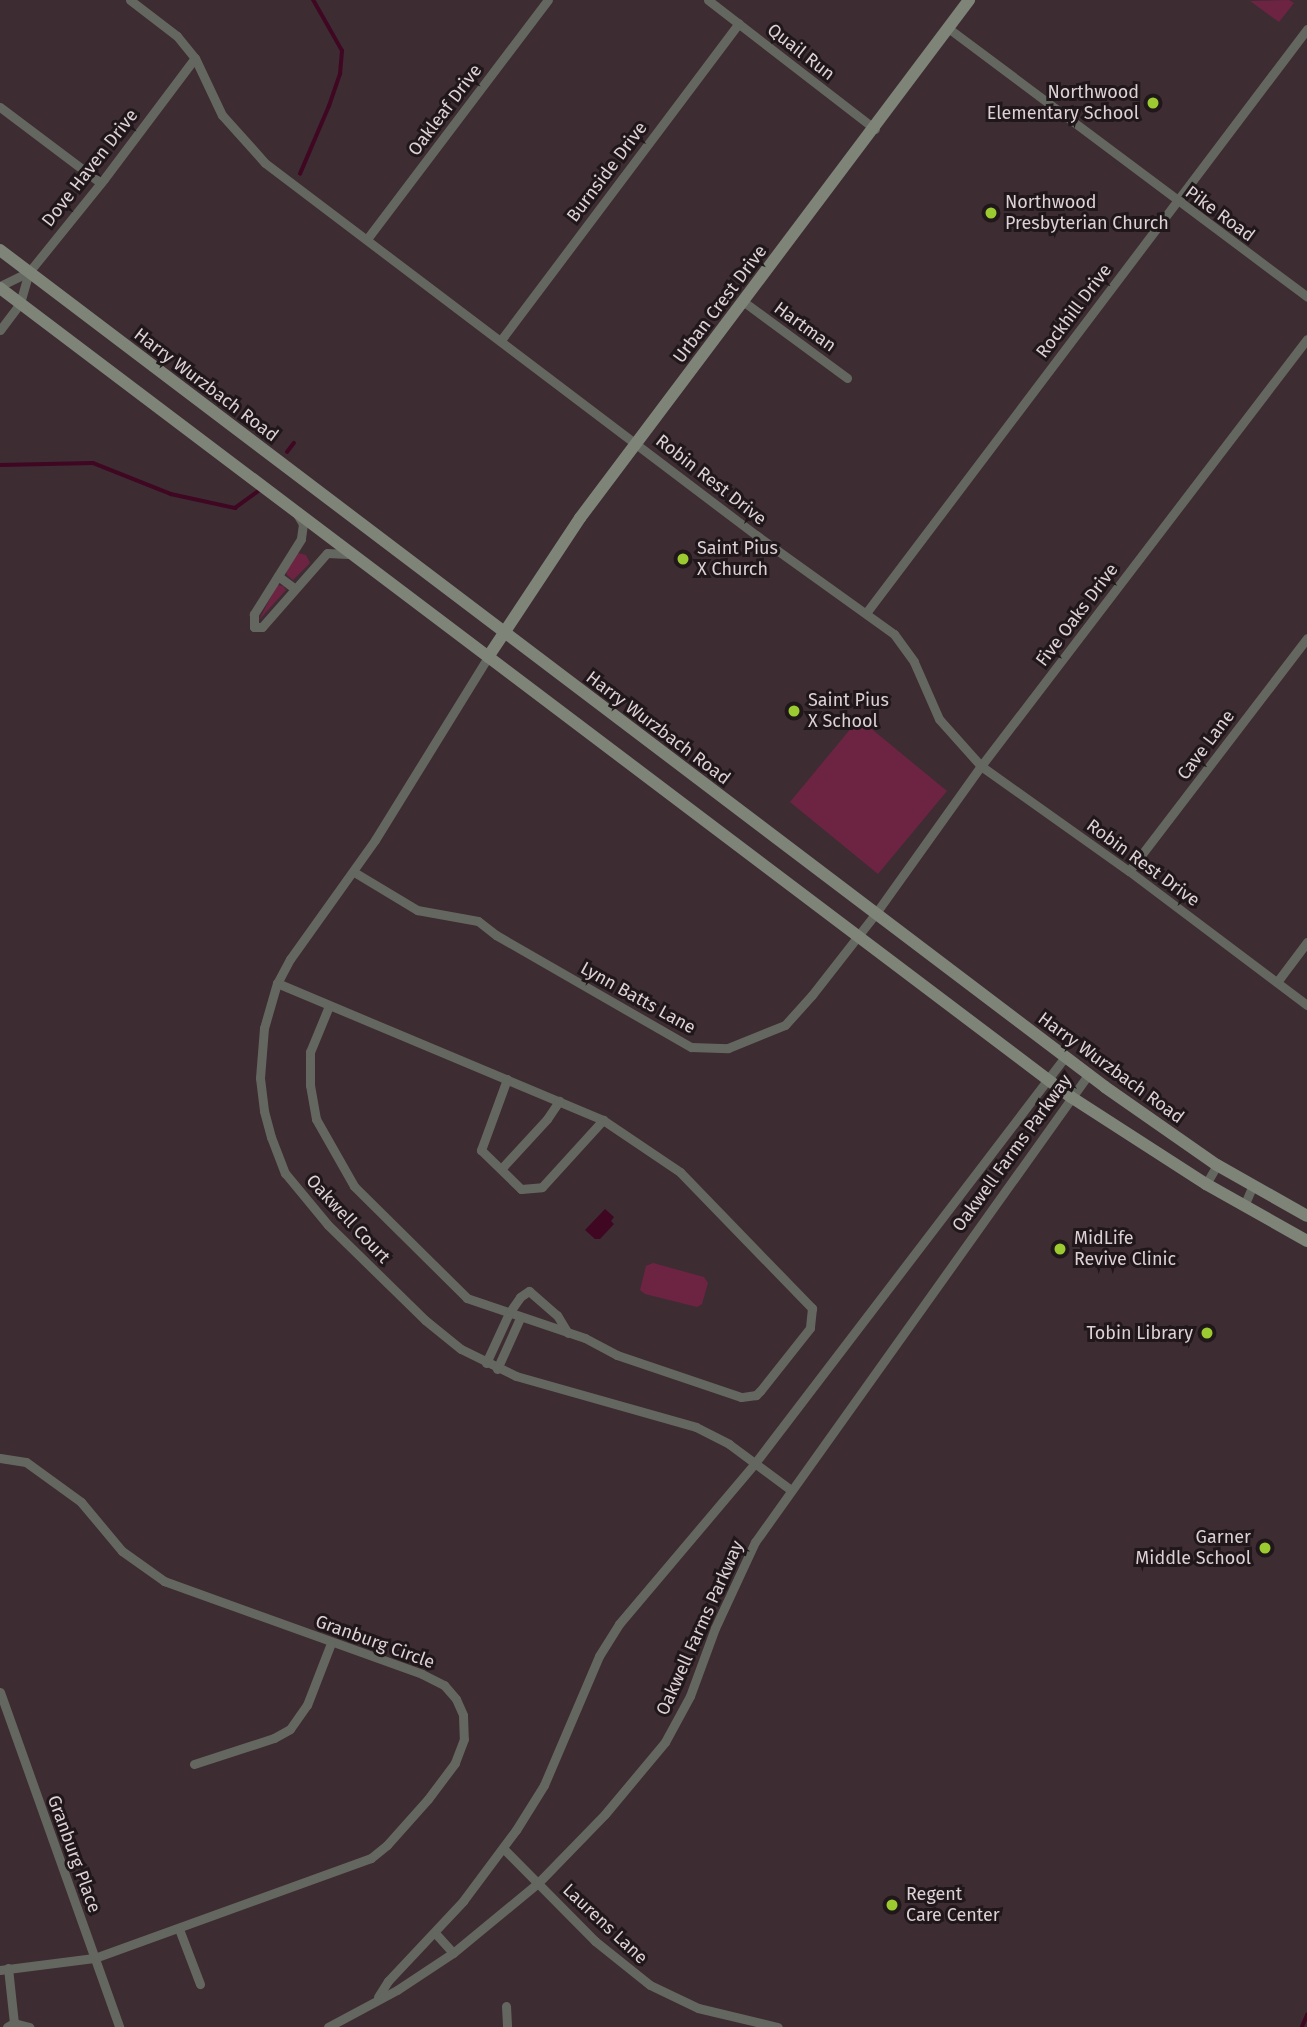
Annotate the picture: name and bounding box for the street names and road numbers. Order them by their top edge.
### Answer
street label: Quail Run [763,19,839,85]
street label: Oakleaf Drive [404,60,486,160]
street label: Dove Haven Drive [37,105,143,231]
street label: Burnside Drive [562,118,652,226]
street label: Pike Road [1181,182,1259,246]
street label: Urban Crest Drive [669,241,771,367]
street label: Rockhill Drive [1032,260,1116,362]
street label: Hartman [770,297,840,357]
street label: Harry Wurzbach Road [130,324,282,446]
street label: Robin Rest Drive [651,430,771,530]
street label: Five Oaks Drive [1031,559,1123,671]
street label: Harry Wurzbach Road [582,667,734,789]
street label: Cave Lane [1173,706,1239,784]
street label: Robin Rest Drive [1082,815,1204,911]
street label: Lynn Batts Lane [577,957,699,1039]
street label: Harry Wurzbach Road [1034,1008,1188,1128]
street label: Oakwell Farms Parkway [948,1070,1076,1236]
street label: Oakwell Court [301,1170,395,1268]
street label: Oakwell Farms Parkway [652,1537,748,1719]
street label: Granburg Circle [313,1610,437,1674]
street label: Granburg Place [43,1792,105,1916]
street label: Laurens Lane [558,1879,652,1969]

